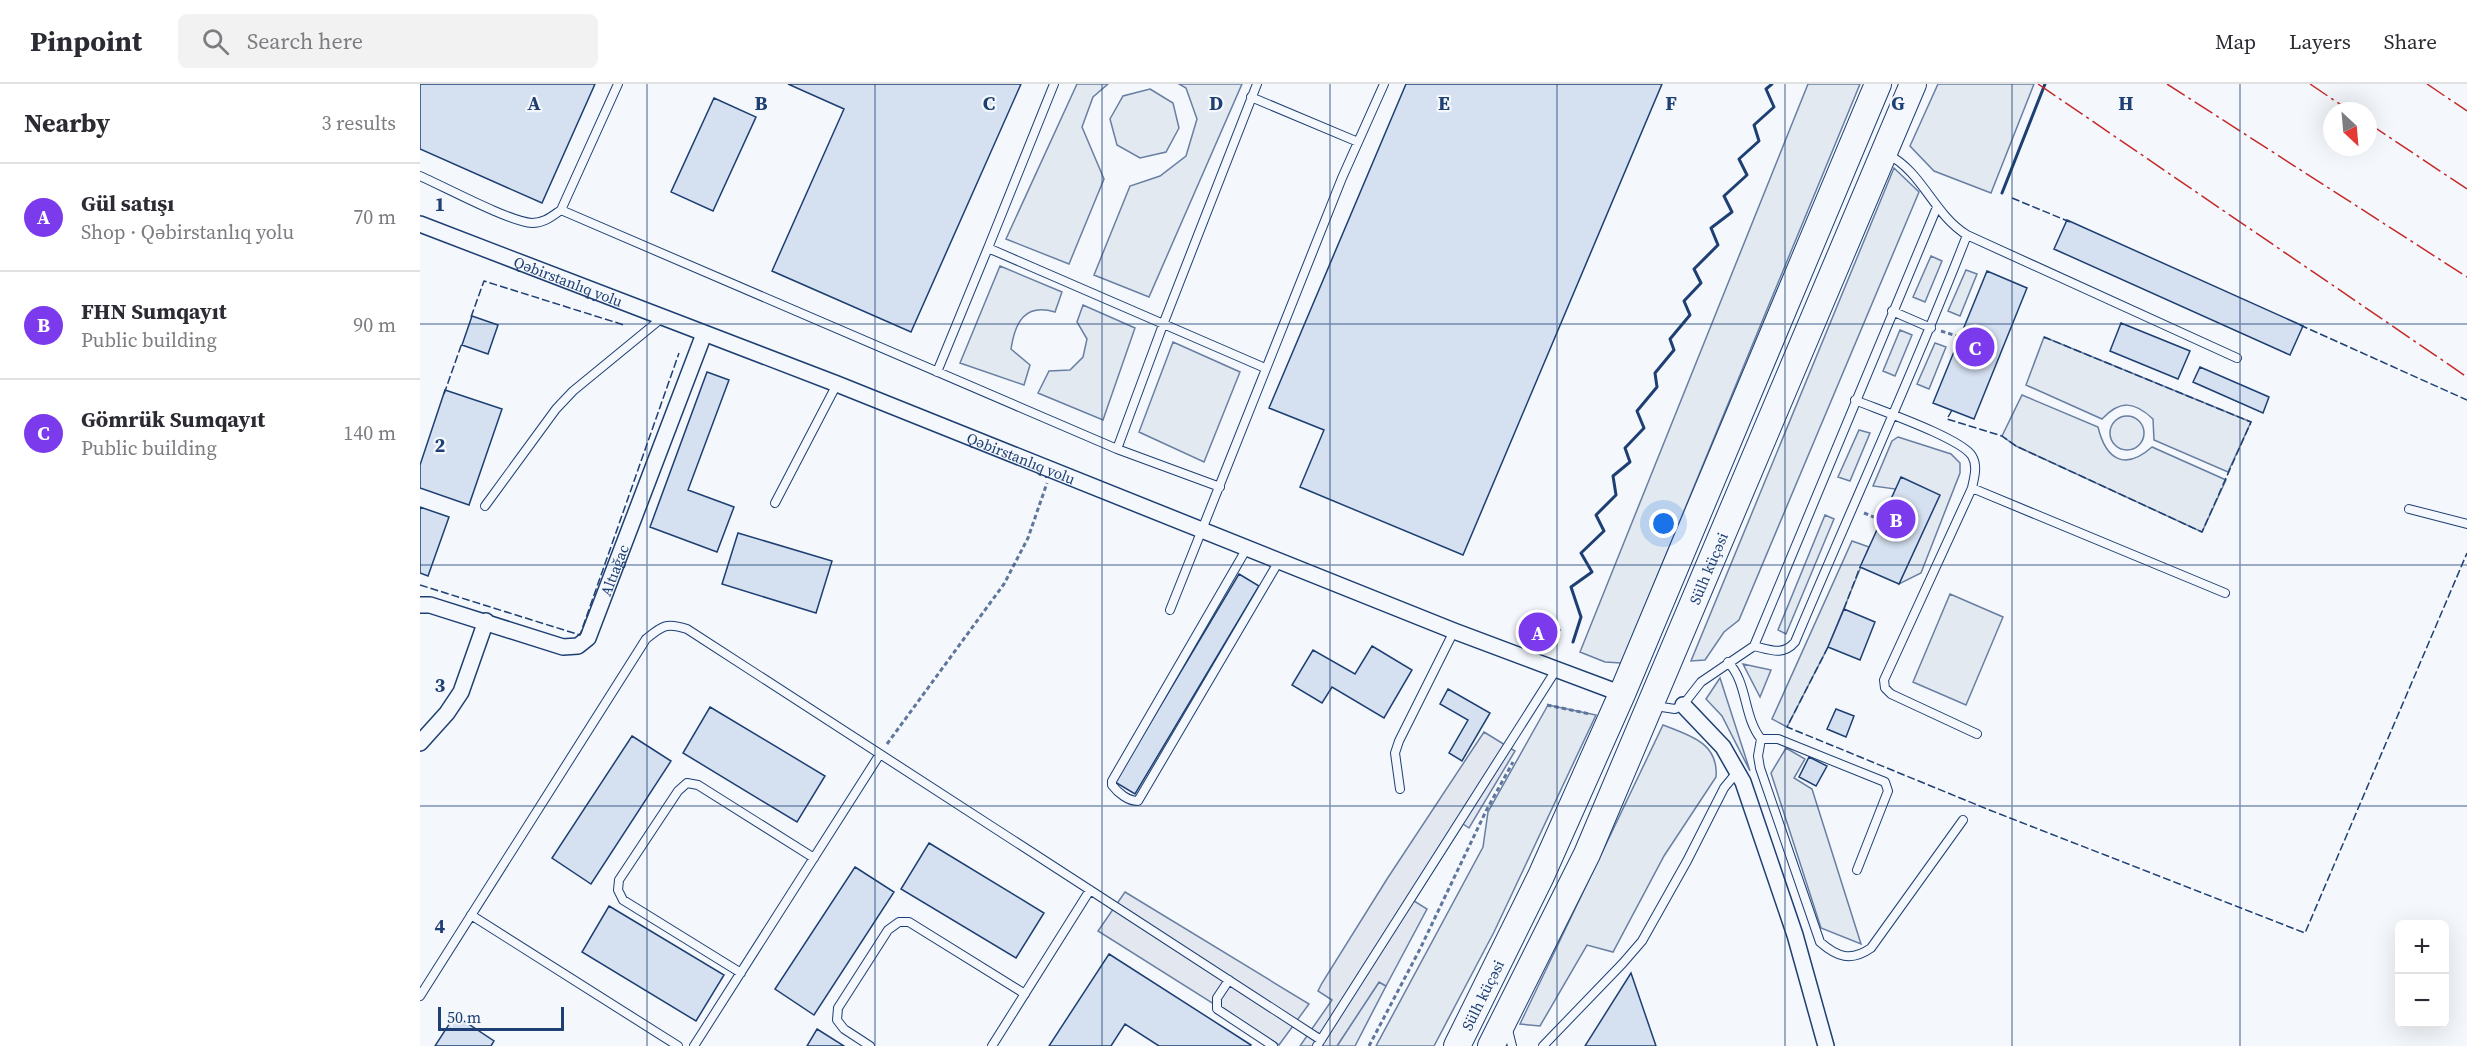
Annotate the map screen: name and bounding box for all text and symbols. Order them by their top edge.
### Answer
search box [178,14,598,68]
text: Pinpoint [30,22,142,60]
icon: search [199,25,232,58]
text: Search here [247,26,363,56]
text: Map [2215,27,2256,56]
text: Layers [2289,27,2351,56]
text: Share [2384,27,2437,56]
text: A [527,89,541,117]
text: B [754,89,768,117]
text: C [983,89,995,117]
text: D [1209,89,1223,117]
text: E [1438,89,1450,117]
text: F [1665,89,1677,117]
text: G [1891,89,1905,117]
text: H [2118,89,2134,117]
north arrow [2323,102,2377,156]
text: Nearby [24,105,110,141]
text: 3 results [321,109,396,137]
text: Gül satışı [81,188,174,218]
text: 1 [435,190,445,218]
text: A [37,203,50,231]
text: 70 m [353,203,396,231]
text: Shop · Qəbirstanlıq yolu [81,218,294,246]
street label: Qəbirstanlıq yolu [511,251,626,311]
text: FHN Sumqayıt [81,296,227,326]
text: B [37,311,50,339]
text: 90 m [353,311,396,339]
pin: C [1956,324,1994,370]
text: Public building [81,326,217,354]
text: Gömrük Sumqayıt [81,404,265,434]
text: C [37,419,50,447]
text: 140 m [343,419,396,447]
street label: Qəbirstanlıq yolu [964,427,1079,489]
text: 2 [435,431,446,459]
text: Public building [81,434,217,462]
pin: B [1876,496,1916,542]
your location [1649,509,1678,538]
street label: Sülh küçəsi [1683,529,1733,607]
street label: Altıağac [595,541,633,599]
pin: A [1518,610,1558,654]
text: 3 [435,671,446,699]
text: 4 [435,912,446,940]
map controls [2395,920,2449,1028]
button: + [2395,920,2449,974]
street label: Sülh küçəsi [1456,956,1509,1034]
button: − [2395,974,2449,1028]
scale bar [438,1004,564,1032]
text: 50 m [447,1006,481,1028]

